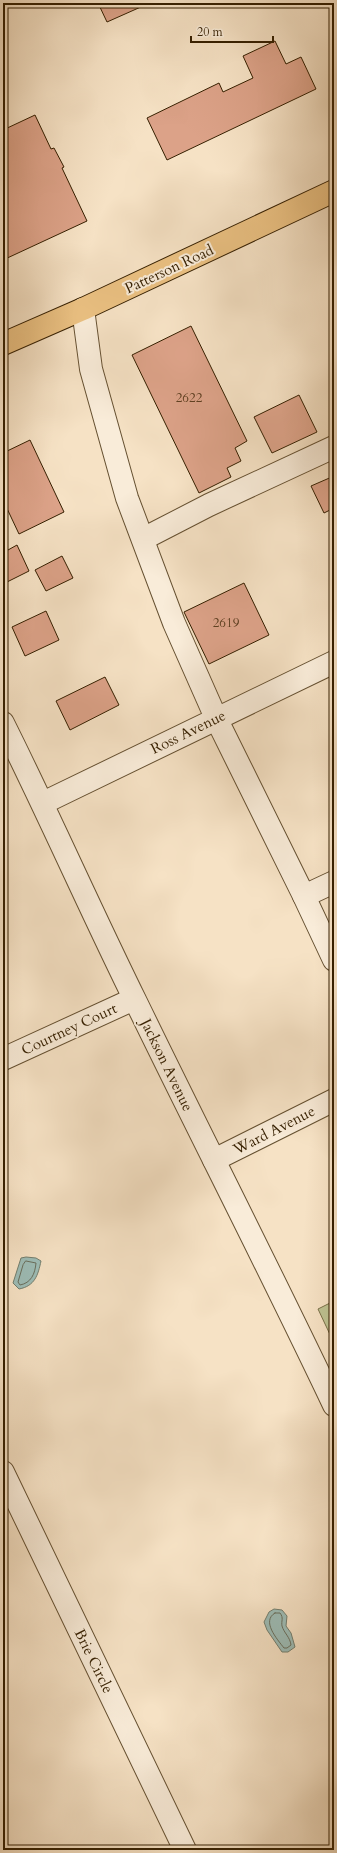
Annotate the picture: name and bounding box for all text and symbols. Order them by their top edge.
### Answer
scale bar [191,18,273,44]
text: 20 m [197,24,224,40]
street label: Patterson Road [121,240,217,298]
house number: 2622 [176,389,203,407]
house number: 2619 [213,614,240,632]
street label: Ross Avenue [147,705,229,759]
street label: Courtney Court [18,998,120,1060]
street label: Jackson Avenue [135,1014,198,1115]
street label: Ward Avenue [229,1101,318,1160]
street label: Brie Circle [70,1625,118,1697]

